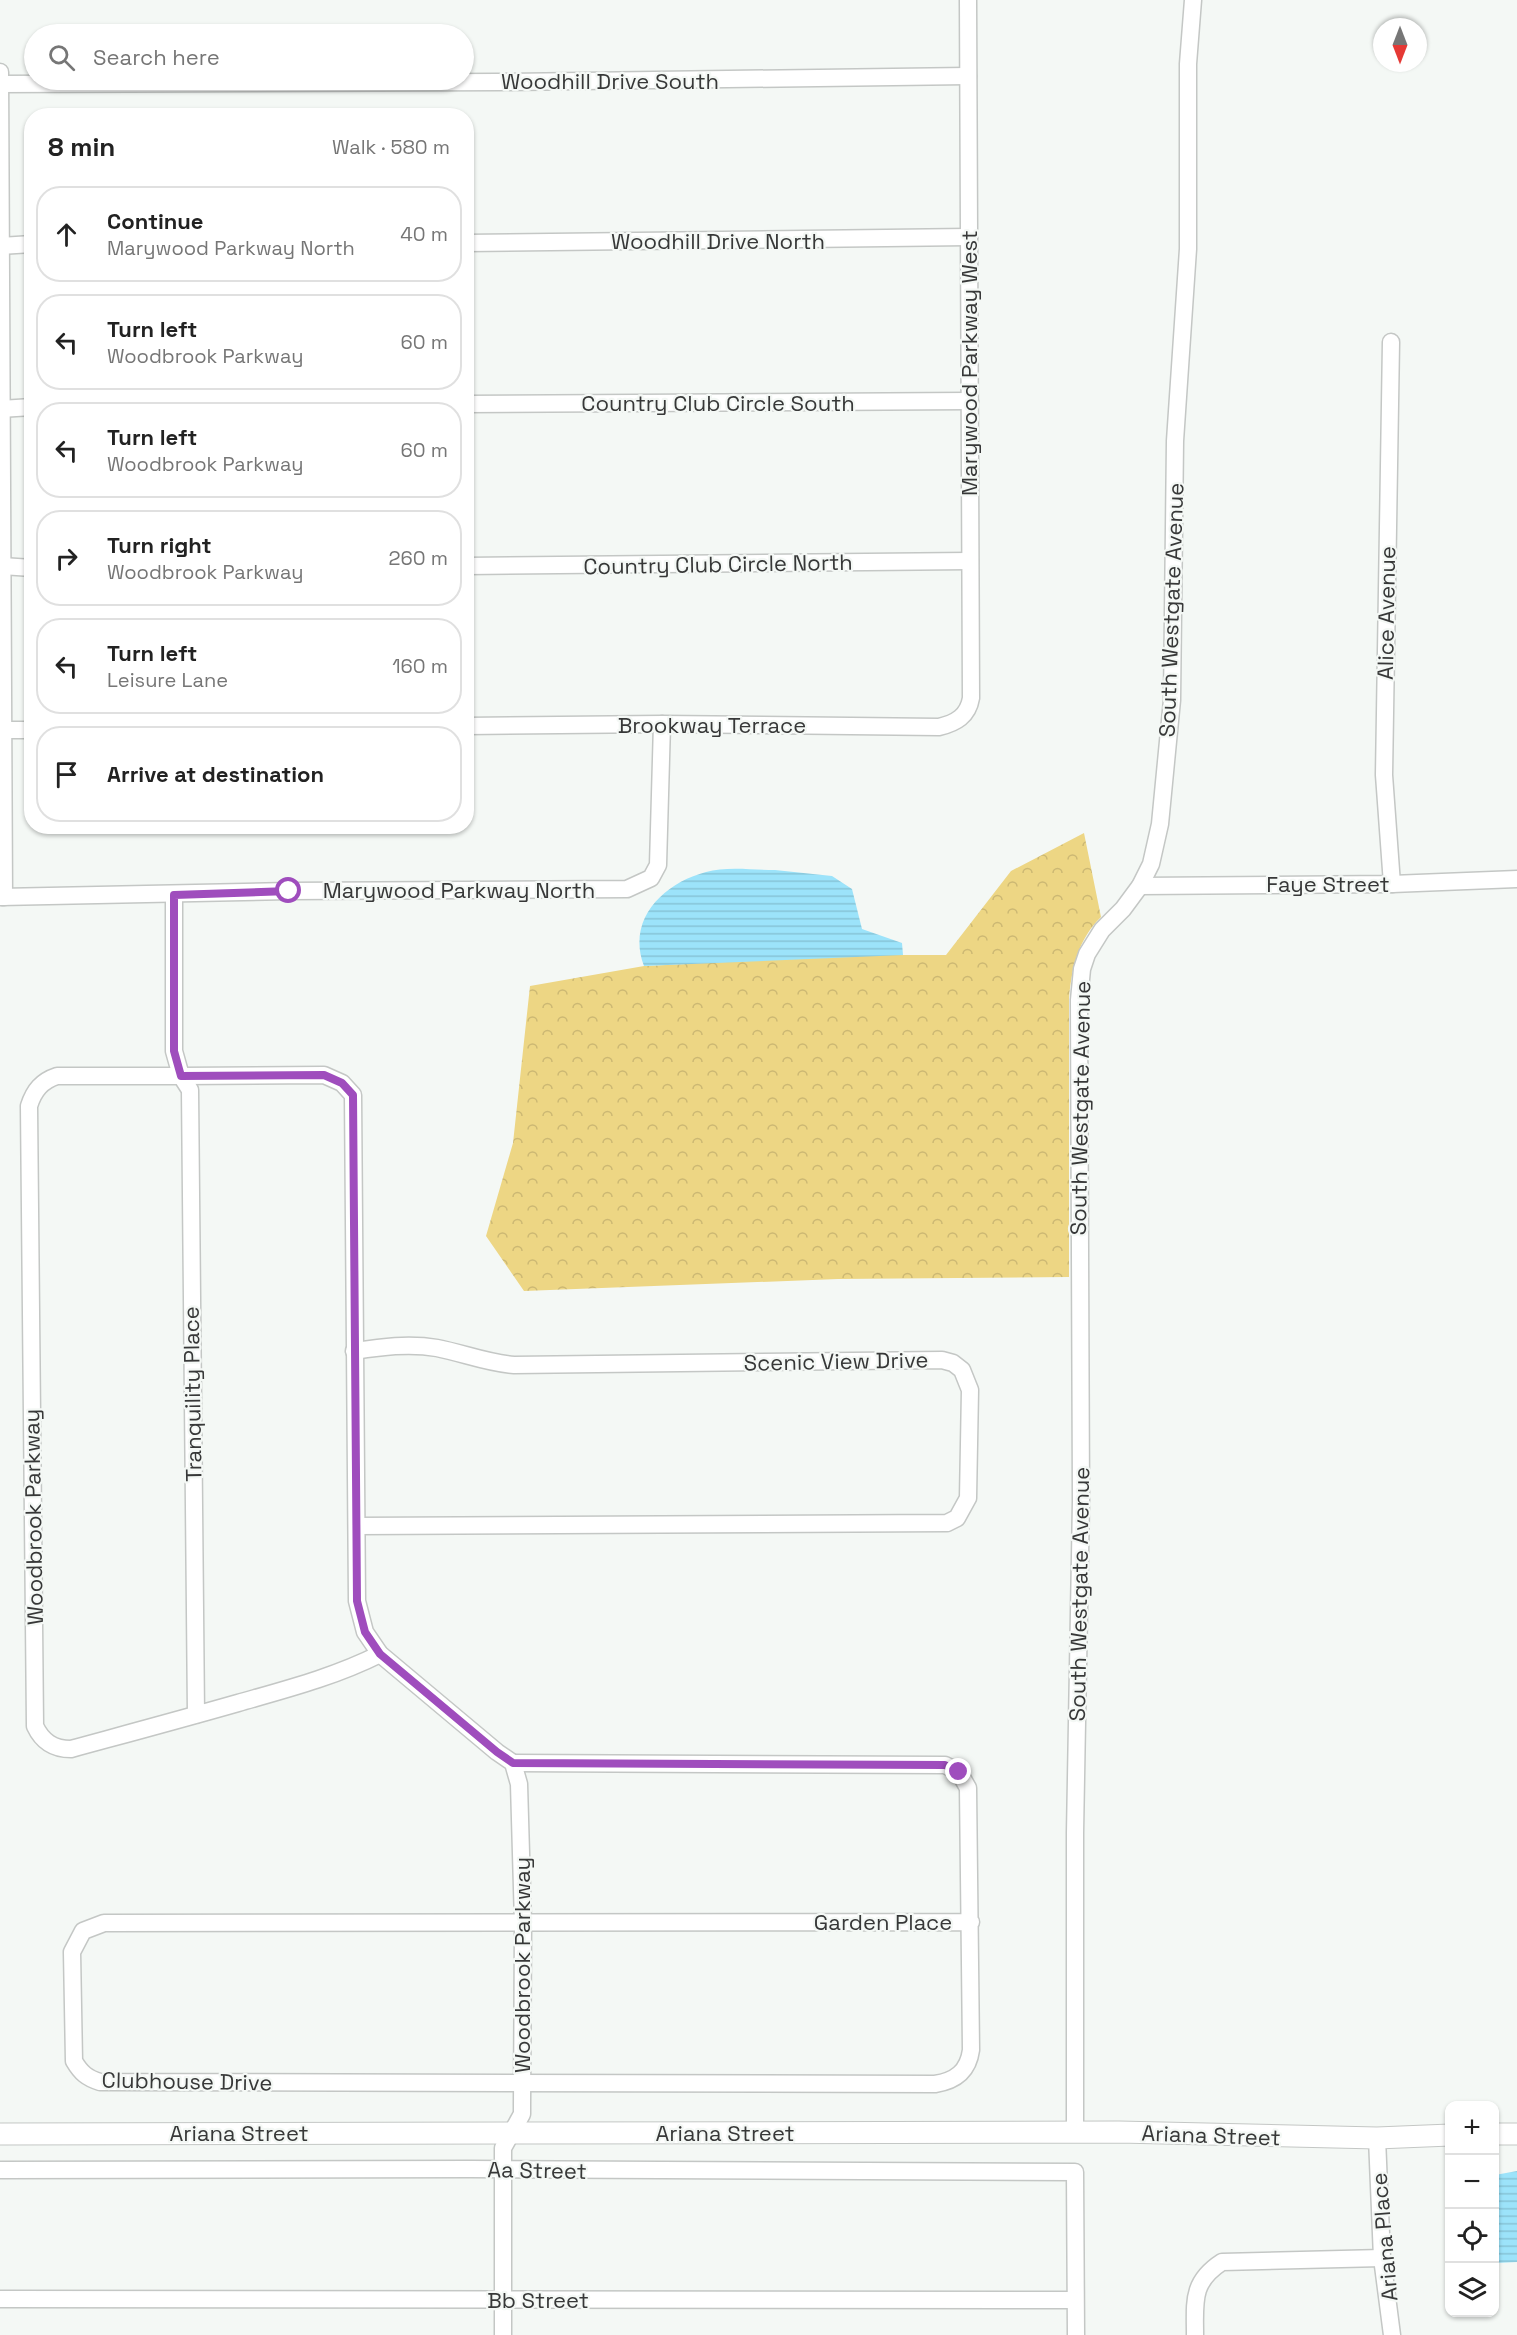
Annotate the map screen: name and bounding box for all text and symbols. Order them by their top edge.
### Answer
north arrow [1373,18,1427,72]
search box [24,24,474,90]
icon: search [45,41,78,74]
text: Search here [93,43,220,71]
street label: Woodhill Drive South [501,67,719,95]
text: 8 min [48,130,115,164]
text: Walk · 580 m [332,134,450,160]
text: Continue [107,207,203,235]
icon: ahead [50,218,83,251]
text: 40 m [400,221,448,247]
street label: Woodhill Drive North [611,227,825,255]
street label: Marywood Parkway West [955,230,983,496]
text: Marywood Parkway North [107,235,355,261]
text: Turn left [107,315,197,343]
icon: left [50,326,83,359]
text: 60 m [401,329,448,355]
text: Woodbrook Parkway [107,343,303,369]
street label: Country Club Circle South [581,389,855,417]
text: Turn left [107,423,197,451]
icon: left [50,434,83,467]
text: 60 m [401,437,448,463]
text: Woodbrook Parkway [107,451,303,477]
street label: South Westgate Avenue [1153,482,1189,738]
text: Turn right [107,531,212,559]
icon: right [50,542,83,575]
text: 260 m [389,545,448,571]
street label: Alice Avenue [1371,546,1401,680]
street label: Country Club Circle North [583,548,853,580]
text: Woodbrook Parkway [107,559,303,585]
text: Turn left [107,639,197,667]
icon: left [50,650,83,683]
text: 160 m [392,653,448,679]
text: Leisure Lane [107,667,228,693]
street label: Brookway Terrace [618,711,806,739]
icon: arrive [50,758,83,791]
text: Arrive at destination [107,760,324,788]
street label: Faye Street [1266,870,1390,898]
street label: Marywood Parkway North [323,876,595,904]
route start [275,877,301,903]
street label: South Westgate Avenue [1064,980,1096,1236]
street label: Tranquility Place [176,1306,208,1482]
street label: Scenic View Drive [743,1345,929,1377]
street label: Woodbrook Parkway [17,1409,49,1625]
street label: South Westgate Avenue [1063,1466,1095,1722]
route end [945,1758,971,1784]
street label: Woodbrook Parkway [508,1857,536,2073]
street label: Garden Place [814,1908,952,1936]
street label: Clubhouse Drive [101,2066,273,2096]
map controls [1445,2101,1499,2317]
button: + [1445,2101,1499,2155]
street label: Ariana Street [169,2119,309,2147]
street label: Ariana Street [655,2119,795,2147]
street label: Ariana Street [1141,2119,1281,2151]
street label: Aa Street [487,2155,587,2185]
button: − [1445,2155,1499,2209]
street label: Ariana Place [1364,2171,1404,2303]
button: locate [1445,2209,1499,2263]
button: layers [1445,2263,1499,2317]
street label: Bb Street [487,2286,589,2314]

